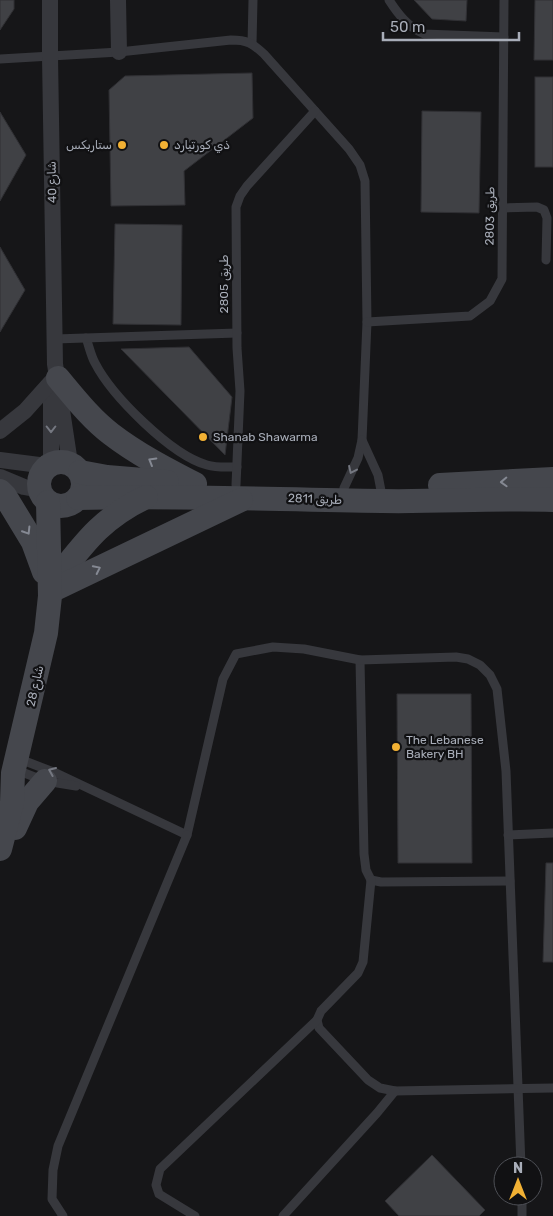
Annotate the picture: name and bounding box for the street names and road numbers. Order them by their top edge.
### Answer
street label: شارع 40 [45,161,61,203]
street label: طريق 2803 [482,186,499,246]
street label: طريق 2805 [217,255,232,313]
street label: طريق 2811 [288,491,342,508]
street label: شارع 28 [24,664,48,708]

